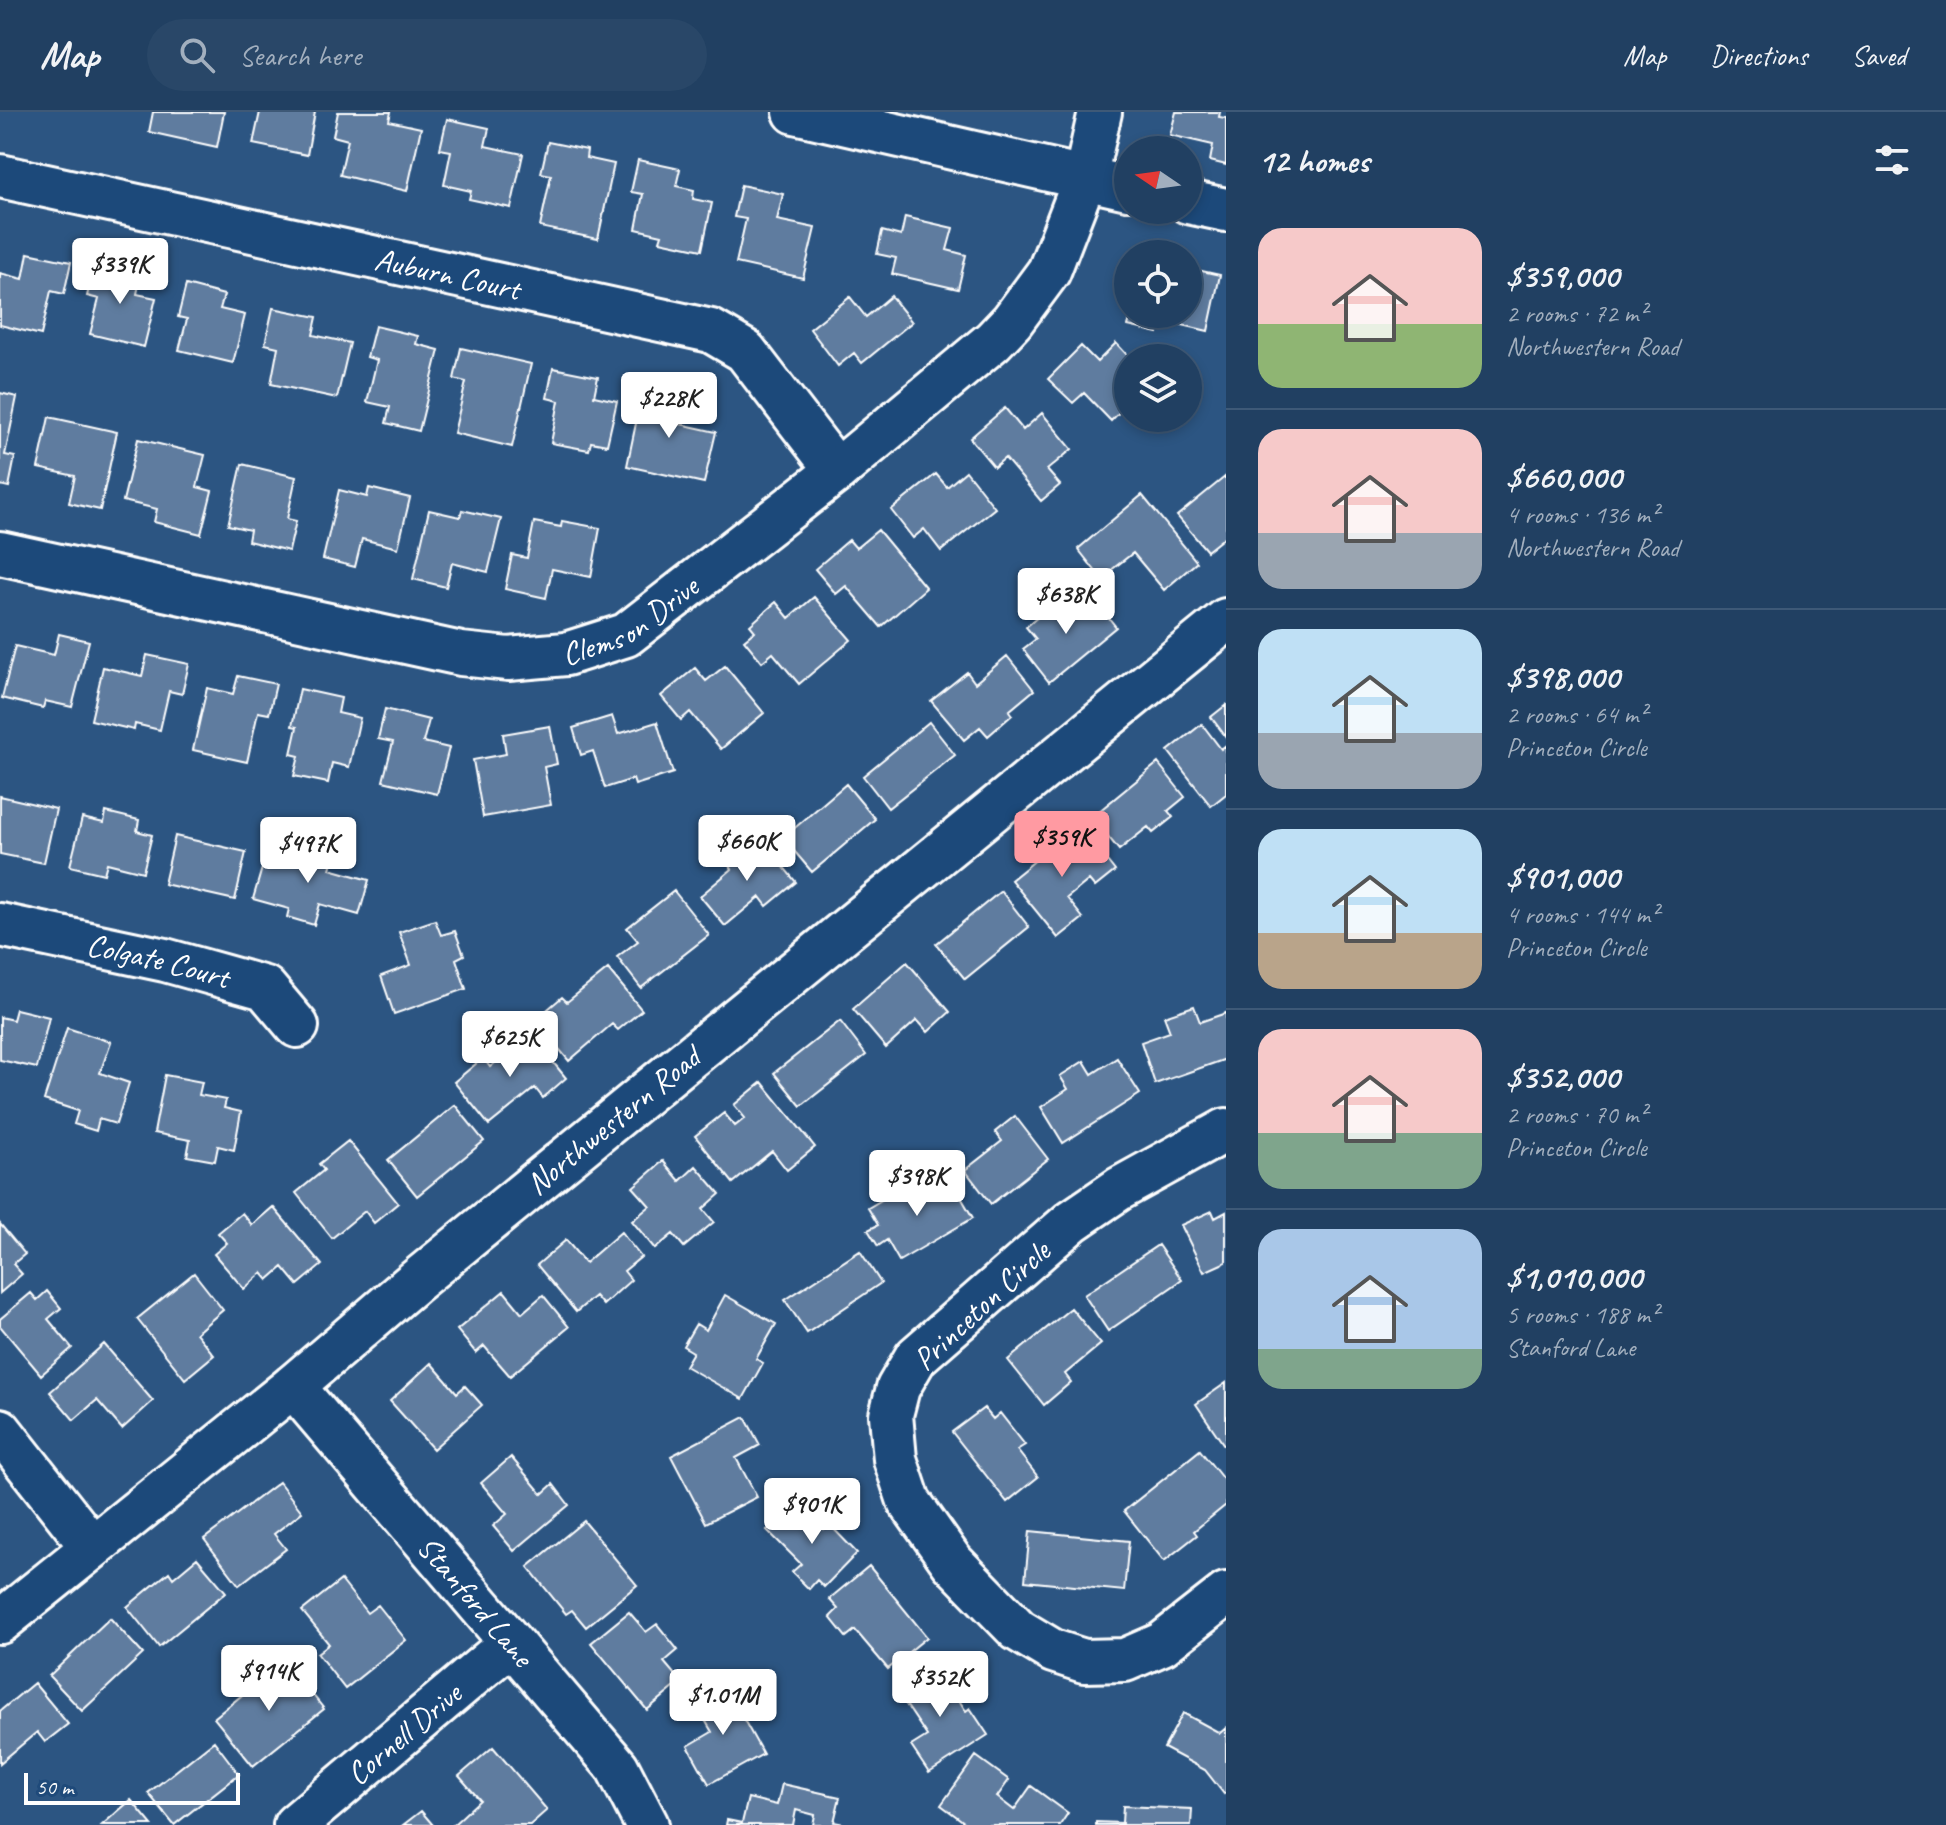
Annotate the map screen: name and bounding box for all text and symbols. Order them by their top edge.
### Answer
search box [147,19,707,91]
text: Map [40,32,99,79]
icon: search [175,33,219,77]
text: Search here [239,36,361,74]
text: Map [1623,38,1666,73]
text: Directions [1710,38,1808,73]
text: Saved [1852,38,1906,73]
north arrow [1114,136,1202,224]
map controls [1114,136,1202,432]
icon: filters [1870,138,1914,182]
text: 12 homes [1258,139,1369,182]
pin: $339K [64,238,176,306]
street label: Auburn Court [371,238,527,310]
button: locate [1114,240,1202,328]
text: $339K [90,247,150,280]
text: $359,000 [1506,254,1619,297]
icon: home [1322,260,1418,356]
text: 2 rooms · 72 m² [1506,297,1647,330]
text: Northwestern Road [1506,330,1679,363]
button: layers [1114,344,1202,432]
pin: $228K [613,372,725,440]
text: $228K [639,381,699,414]
text: $660,000 [1506,455,1621,498]
icon: home [1322,461,1418,557]
text: 4 rooms · 136 m² [1506,498,1658,531]
text: Northwestern Road [1506,531,1679,564]
street label: Clemson Drive [557,565,709,675]
pin: $638K [1010,568,1122,636]
text: $638K [1036,577,1096,610]
text: $398,000 [1506,655,1619,698]
icon: home [1322,661,1418,757]
text: 2 rooms · 64 m² [1506,698,1647,731]
text: Princeton Circle [1506,731,1647,764]
pin: $359K [1006,811,1118,879]
pin: $660K [691,815,803,883]
pin: $497K [252,817,364,885]
text: $359K [1032,820,1092,853]
text: $660K [716,824,778,857]
text: $497K [278,826,338,859]
text: $901,000 [1506,855,1619,898]
icon: home [1322,861,1418,957]
text: 4 rooms · 144 m² [1506,898,1658,931]
street label: Colgate Court [83,924,237,999]
text: Princeton Circle [1506,931,1647,964]
pin: $625K [454,1011,566,1079]
text: $625K [480,1020,540,1053]
street label: Northwestern Road [517,1035,712,1204]
text: $352,000 [1506,1055,1619,1098]
icon: home [1322,1061,1418,1157]
text: 2 rooms · 70 m² [1506,1098,1647,1131]
text: Princeton Circle [1506,1131,1647,1164]
pin: $398K [861,1150,973,1218]
text: $398K [887,1159,947,1192]
street label: Princeton Circle [904,1230,1061,1379]
text: $1,010,000 [1506,1255,1642,1298]
icon: home [1322,1261,1418,1357]
text: 5 rooms · 188 m² [1506,1298,1658,1331]
text: Stanford Lane [1506,1331,1635,1364]
pin: $901K [756,1478,868,1546]
text: $901K [782,1487,842,1520]
street label: Stanford Lane [408,1527,544,1677]
pin: $914K [213,1645,325,1713]
pin: $352K [884,1651,996,1719]
text: $914K [239,1654,299,1687]
text: $352K [910,1660,970,1693]
pin: $1.01M [658,1669,788,1737]
street label: Cornell Drive [338,1672,472,1794]
text: $1.01M [688,1678,758,1711]
scale bar [24,1769,240,1805]
text: 50 m [36,1773,73,1801]

